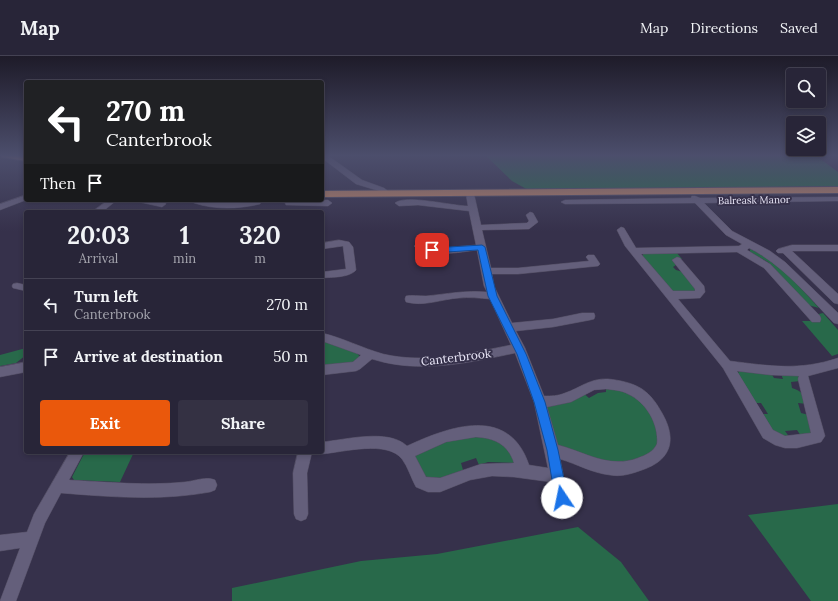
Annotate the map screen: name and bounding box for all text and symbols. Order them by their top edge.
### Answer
text: Map [20,16,60,40]
text: Map [640,19,668,37]
text: Directions [690,19,758,37]
text: Saved [780,19,818,37]
map controls [786,68,826,156]
button: search [786,68,826,108]
text: 270 m [106,93,185,129]
icon: left [40,96,92,148]
button: layers [786,116,826,156]
text: Canterbrook [106,128,212,151]
icon: arrive [84,172,106,194]
text: Then [40,174,76,193]
street label: Balreask Manor [718,193,791,207]
text: 20:03 [67,220,130,251]
text: 1 [180,220,190,251]
text: 320 [239,220,281,251]
pin [415,233,449,267]
icon: arrive [421,239,443,261]
text: Arrival [79,250,118,267]
text: min [173,250,196,267]
text: m [254,250,266,267]
text: Turn left [74,287,138,306]
icon: left [40,294,62,316]
text: 270 m [266,295,308,314]
text: Canterbrook [74,306,151,323]
street label: Canterbrook [420,345,493,369]
icon: arrive [40,346,62,368]
text: Arrive at destination [74,347,223,366]
text: 50 m [273,347,308,366]
button: Exit [40,400,170,446]
button: Share [178,400,308,446]
position arrow [541,477,583,519]

